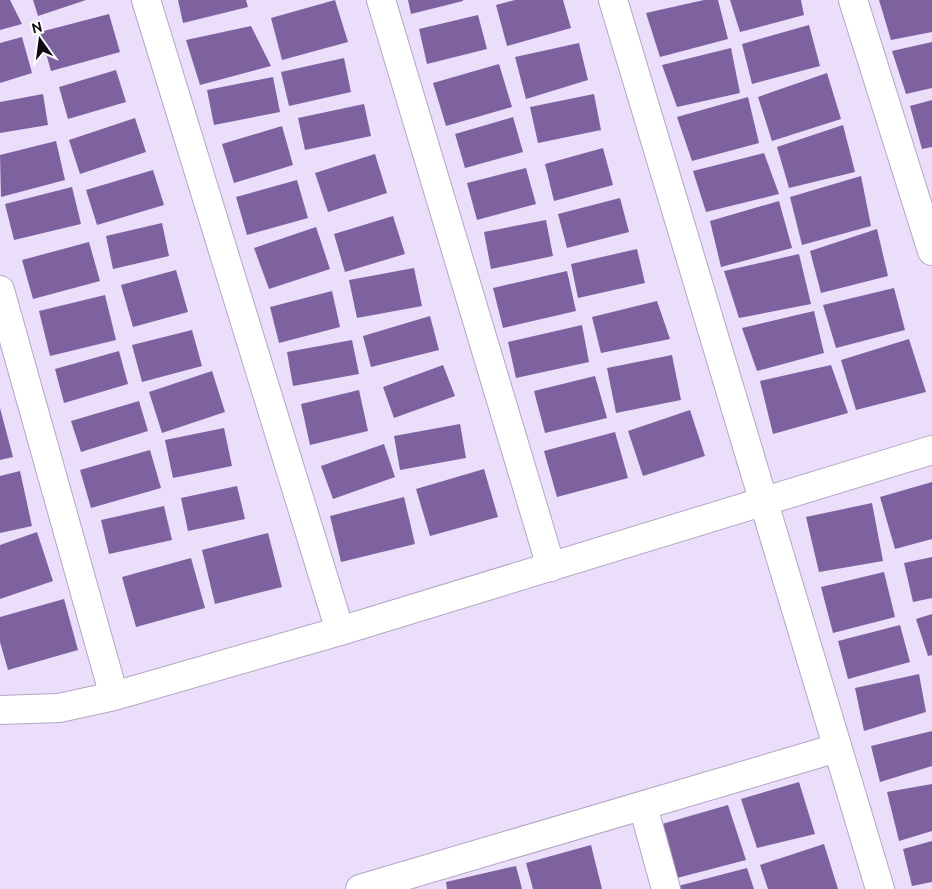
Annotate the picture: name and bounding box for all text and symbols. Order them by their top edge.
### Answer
north arrow [15,15,65,65]
text: N [30,18,44,36]

